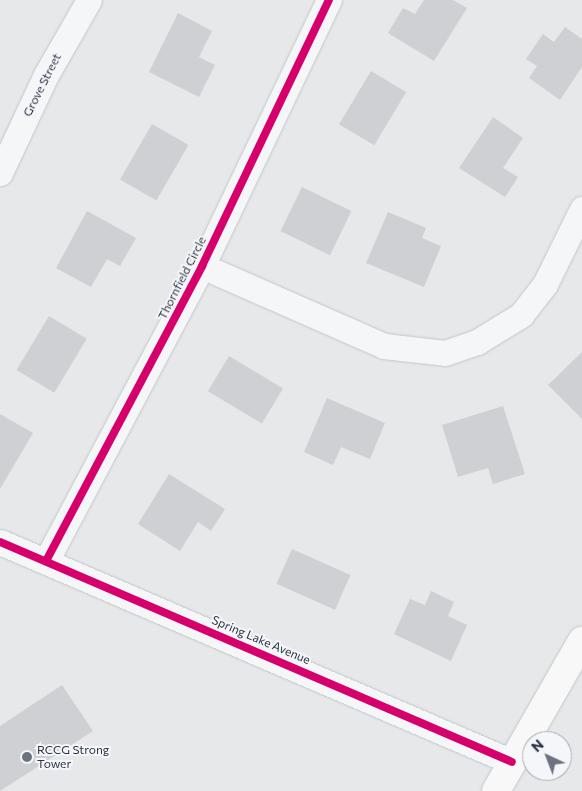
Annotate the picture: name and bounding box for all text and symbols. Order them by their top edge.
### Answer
street label: Grove Street [20,51,64,119]
street label: Thornfield Circle [155,234,209,322]
street label: Spring Lake Avenue [210,613,312,667]
north arrow [522,731,572,781]
text: N [527,736,547,755]
place label: RCCG Strong Tower [37,743,109,771]
marker: RCCG Strong Tower [21,751,33,763]

